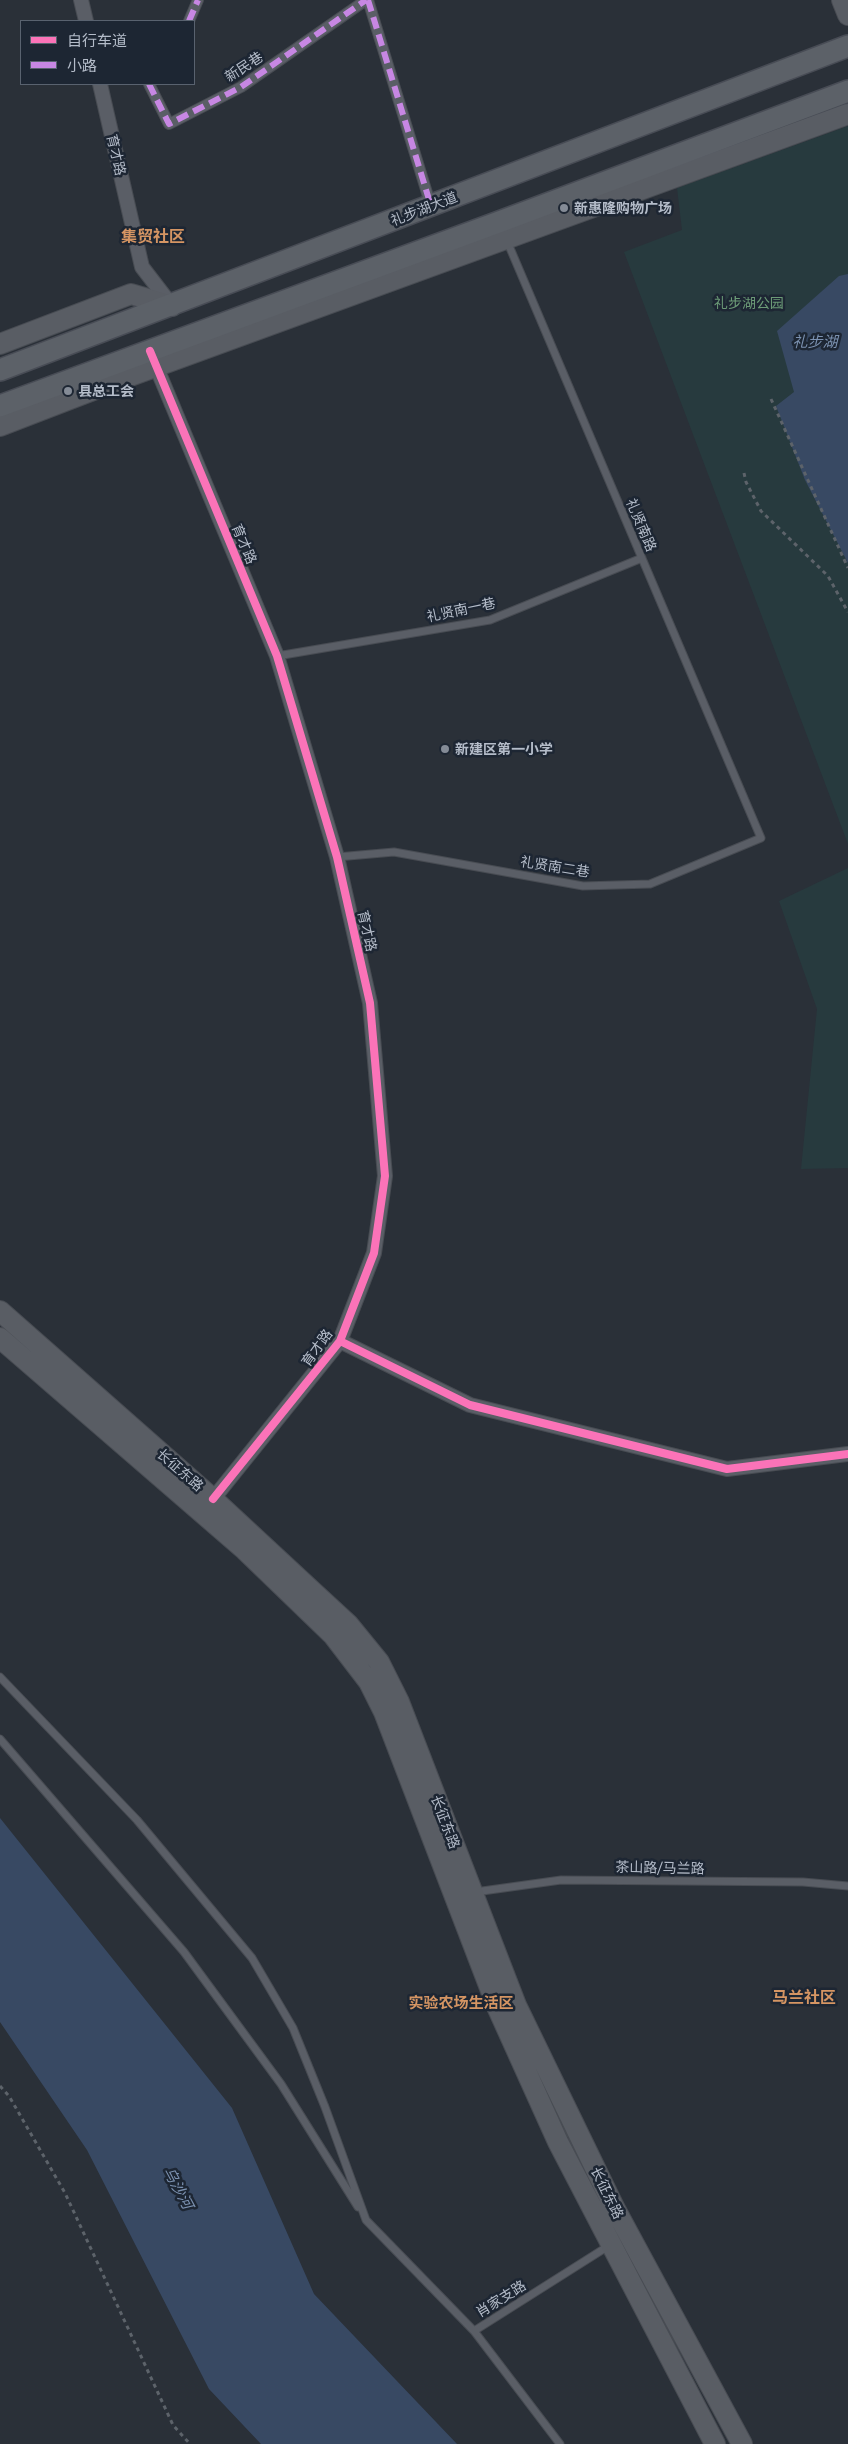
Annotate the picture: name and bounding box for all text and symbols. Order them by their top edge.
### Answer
legend [20,20,195,85]
text: 自行车道 [67,32,127,49]
street label: 新民巷 [222,49,266,85]
text: 小路 [67,57,97,74]
street label: 育才路 [103,133,129,177]
street label: 礼步湖大道 [388,189,460,229]
place label: 新惠隆购物广场 [574,200,672,216]
marker: 新惠隆购物广场 [558,202,570,214]
district label: 集贸社区 [121,227,185,247]
park label: 礼步湖公园 [714,295,784,311]
water label: 礼步湖 [793,333,837,351]
place label: 县总工会 [78,383,134,399]
marker: 县总工会 [62,385,74,397]
street label: 礼贤南路 [622,496,660,554]
street label: 育才路 [228,521,260,567]
street label: 礼贤南一巷 [425,595,497,625]
place label: 新建区第一小学 [455,741,553,757]
marker: 新建区第一小学 [439,743,451,755]
street label: 礼贤南二巷 [519,853,591,881]
street label: 育才路 [354,909,380,953]
street label: 育才路 [298,1326,336,1370]
street label: 长征东路 [153,1445,207,1495]
street label: 长征东路 [427,1793,463,1851]
street label: 茶山路/马兰路 [615,1859,705,1877]
district label: 马兰社区 [772,1988,836,2008]
district label: 实验农场生活区 [409,1994,513,2012]
water label: 乌沙河 [159,2164,197,2212]
street label: 长征东路 [587,2164,627,2222]
street label: 肖家支路 [473,2277,529,2321]

